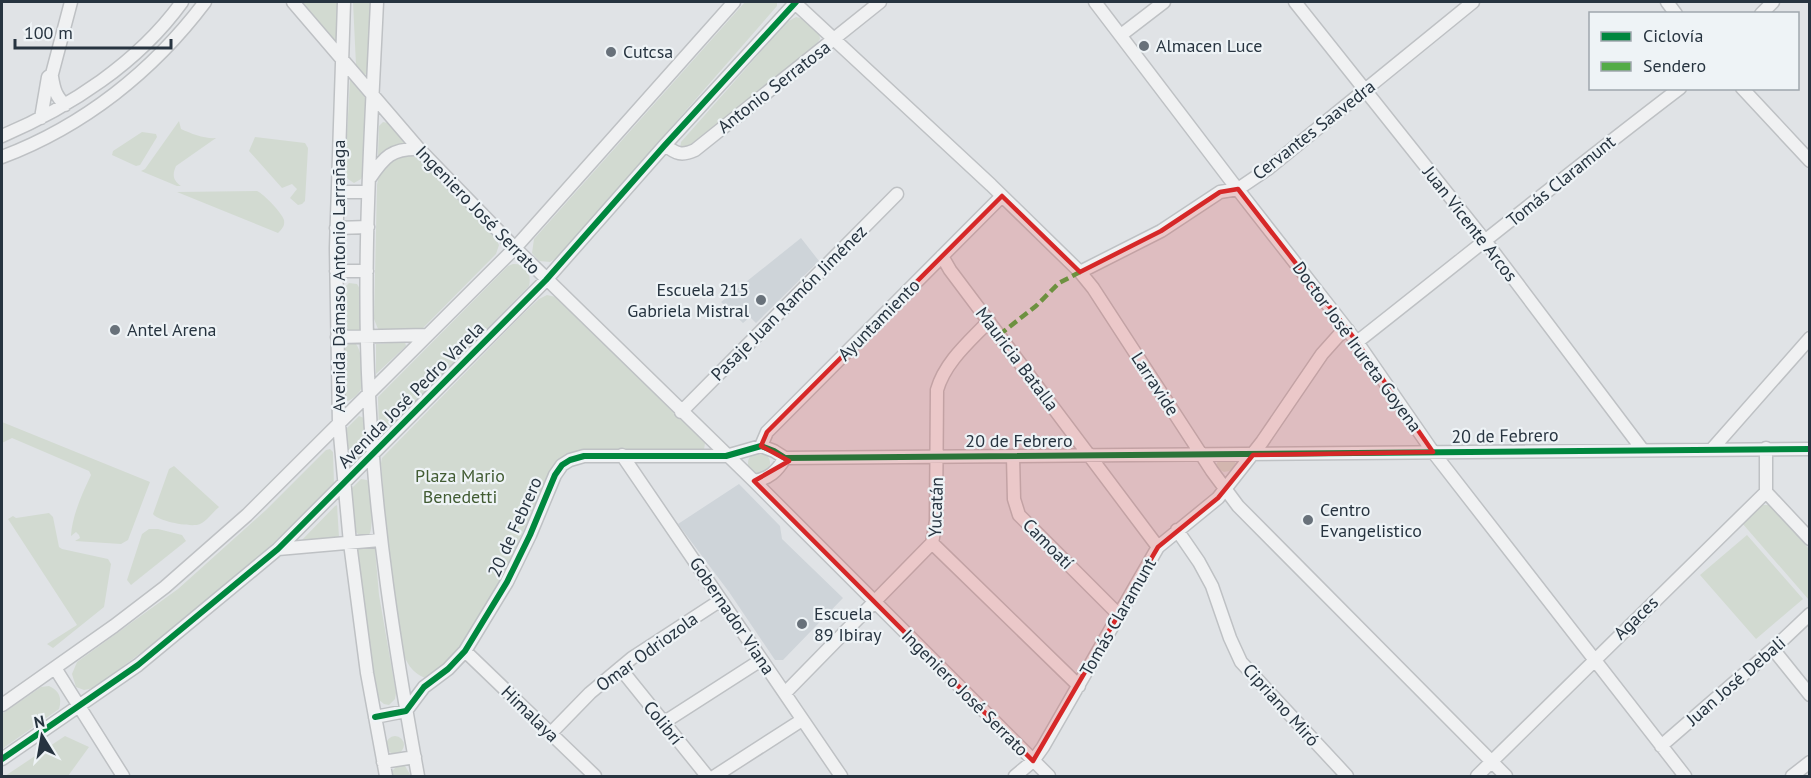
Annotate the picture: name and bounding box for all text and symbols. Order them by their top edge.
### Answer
scale bar [15,12,171,50]
legend [1589,12,1799,90]
text: 100 m [24,21,73,44]
text: Ciclovía [1643,24,1703,47]
place label: Almacen Luce [1156,34,1262,57]
street label: Antonio Serratosa [713,35,835,138]
marker: Almacen Luce [1137,39,1151,53]
place label: Cutcsa [623,40,673,63]
marker: Cutcsa [604,45,618,59]
text: Sendero [1643,54,1706,77]
street label: Cervantes Saavedra [1248,75,1380,185]
street label: Tomás Claramunt [1502,130,1620,231]
street label: Avenida Dámaso Antonio Larrañaga [327,140,350,412]
street label: Ingeniero José Serrato [411,140,546,279]
street label: Juan Vicente Arcos [1417,160,1523,286]
street label: Pasaje Juan Ramón Jiménez [706,220,871,385]
street label: Doctor José Irureta Goyena [1288,257,1427,436]
street label: Ayuntamiento [833,274,925,366]
place label: Escuela 215 Gabriela Mistral [627,278,750,322]
marker: Escuela 215 Gabriela Mistral [754,293,768,307]
street label: Mauricia Batalla [971,302,1064,415]
street label: Avenida José Pedro Varela [333,317,489,473]
place label: Antel Arena [127,318,216,341]
marker: Antel Arena [108,323,122,337]
street label: Larravide [1126,348,1185,420]
street label: 20 de Febrero [1451,423,1559,448]
street label: 20 de Febrero [965,429,1073,452]
park label: Plaza Mario Benedetti [415,464,505,508]
street label: 20 de Febrero [482,473,547,580]
street label: Yucatán [923,476,948,538]
place label: Centro Evangelistico [1320,498,1422,542]
street label: Camoatí [1018,513,1079,574]
marker: Centro Evangelistico [1301,513,1315,527]
street label: Gobernador Viana [685,553,780,679]
street label: Tomás Claramunt [1074,553,1161,680]
street label: Agaces [1608,591,1663,644]
place label: Escuela 89 Ibiray [814,602,882,646]
street label: Omar Odriozola [591,607,702,696]
marker: Escuela 89 Ibiray [795,617,809,631]
street label: Ingeniero José Serrato [897,624,1034,761]
street label: Juan José Debali [1680,631,1790,731]
street label: Cipriano Miró [1238,658,1325,751]
street label: Himalaya [496,680,564,747]
street label: Colibrí [639,696,688,750]
north arrow [12,706,72,766]
text: N [32,710,46,732]

